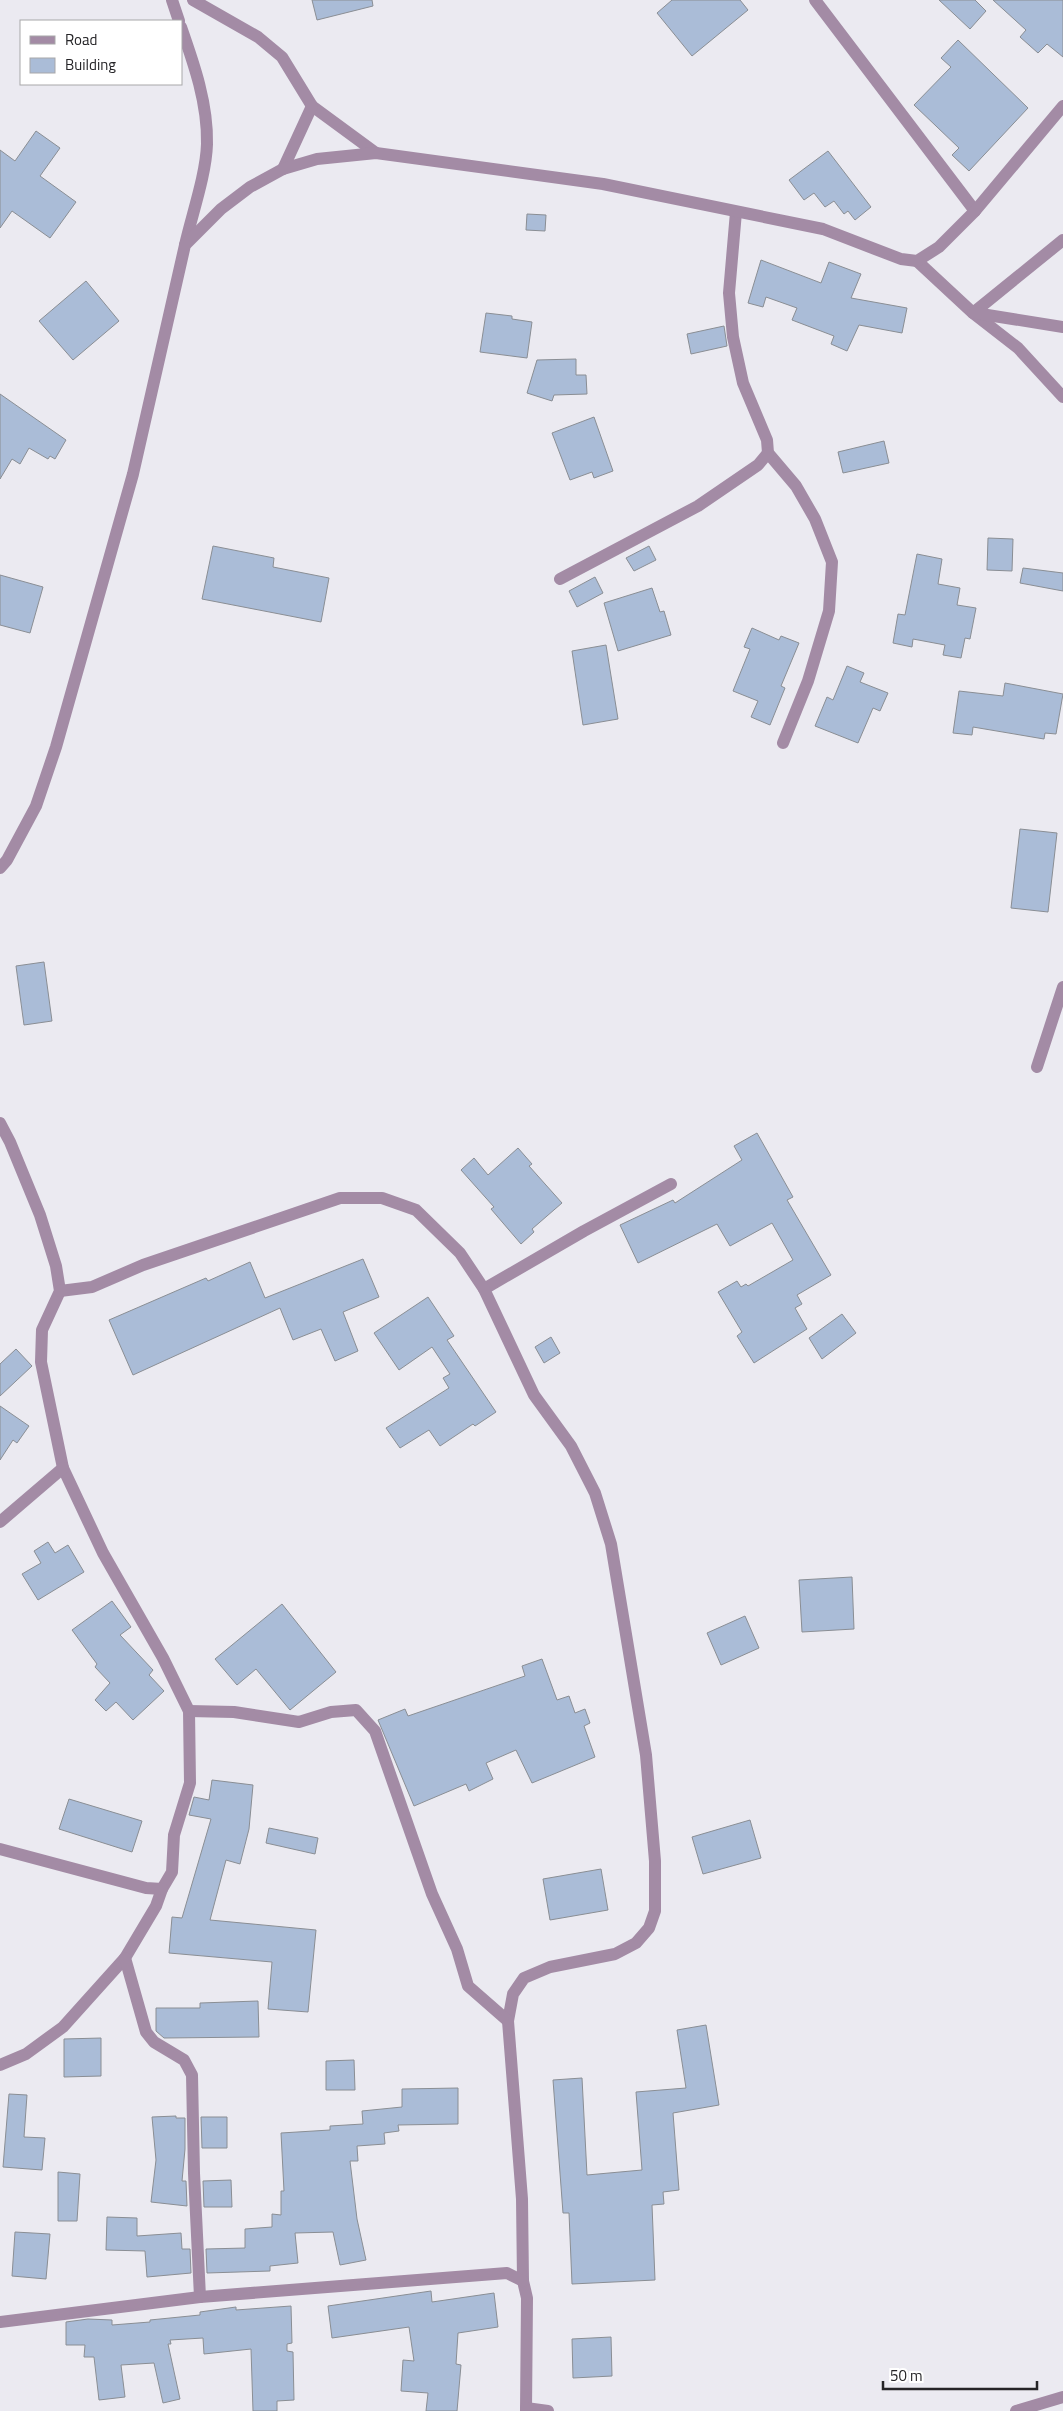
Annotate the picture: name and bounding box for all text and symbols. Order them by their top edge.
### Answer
legend [20,20,182,85]
text: Road [65,28,97,51]
text: Building [65,53,116,76]
scale bar [883,2358,1037,2390]
text: 50 m [890,2364,923,2387]

